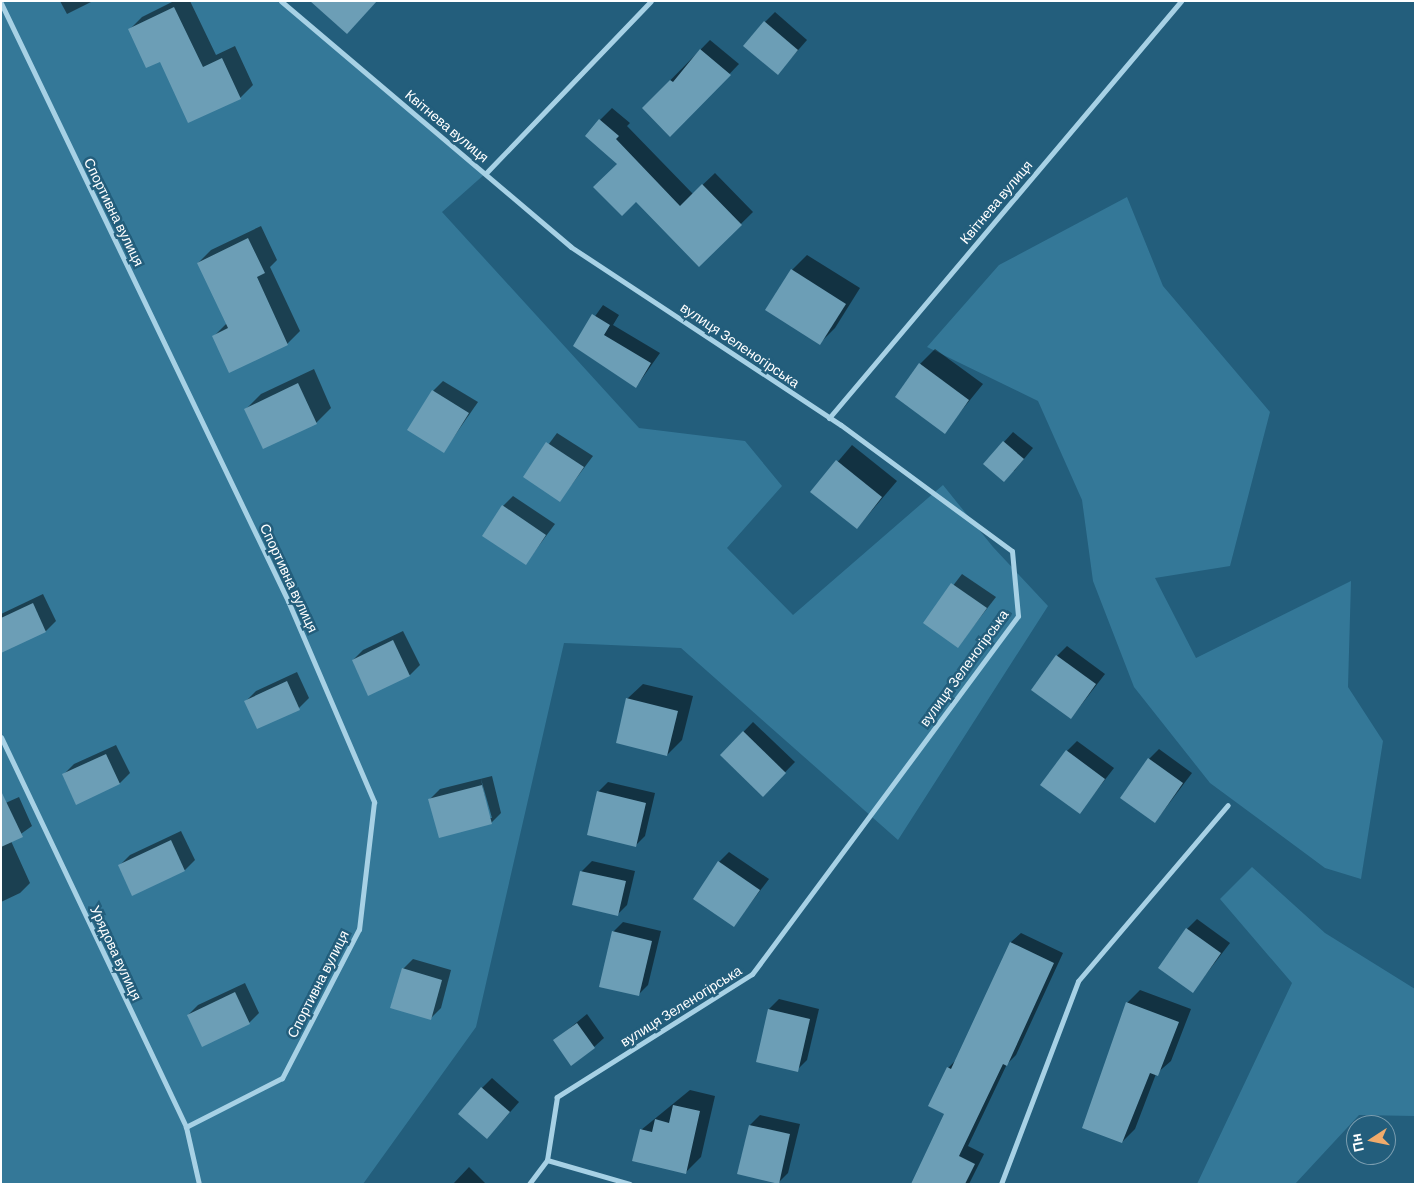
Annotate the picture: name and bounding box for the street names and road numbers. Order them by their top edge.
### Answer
street label: Квітнева вулиця [402,86,492,166]
street label: Спортивна вулиця [81,155,147,269]
street label: Квітнева вулиця [956,157,1036,247]
street label: вулиця Зеленогірська [677,299,803,391]
street label: Спортивна вулиця [256,521,322,635]
street label: вулиця Зеленогірська [916,606,1012,730]
street label: Урядова вулиця [87,903,145,1003]
street label: Спортивна вулиця [284,927,352,1041]
street label: вулиця Зеленогірська [617,962,745,1050]

